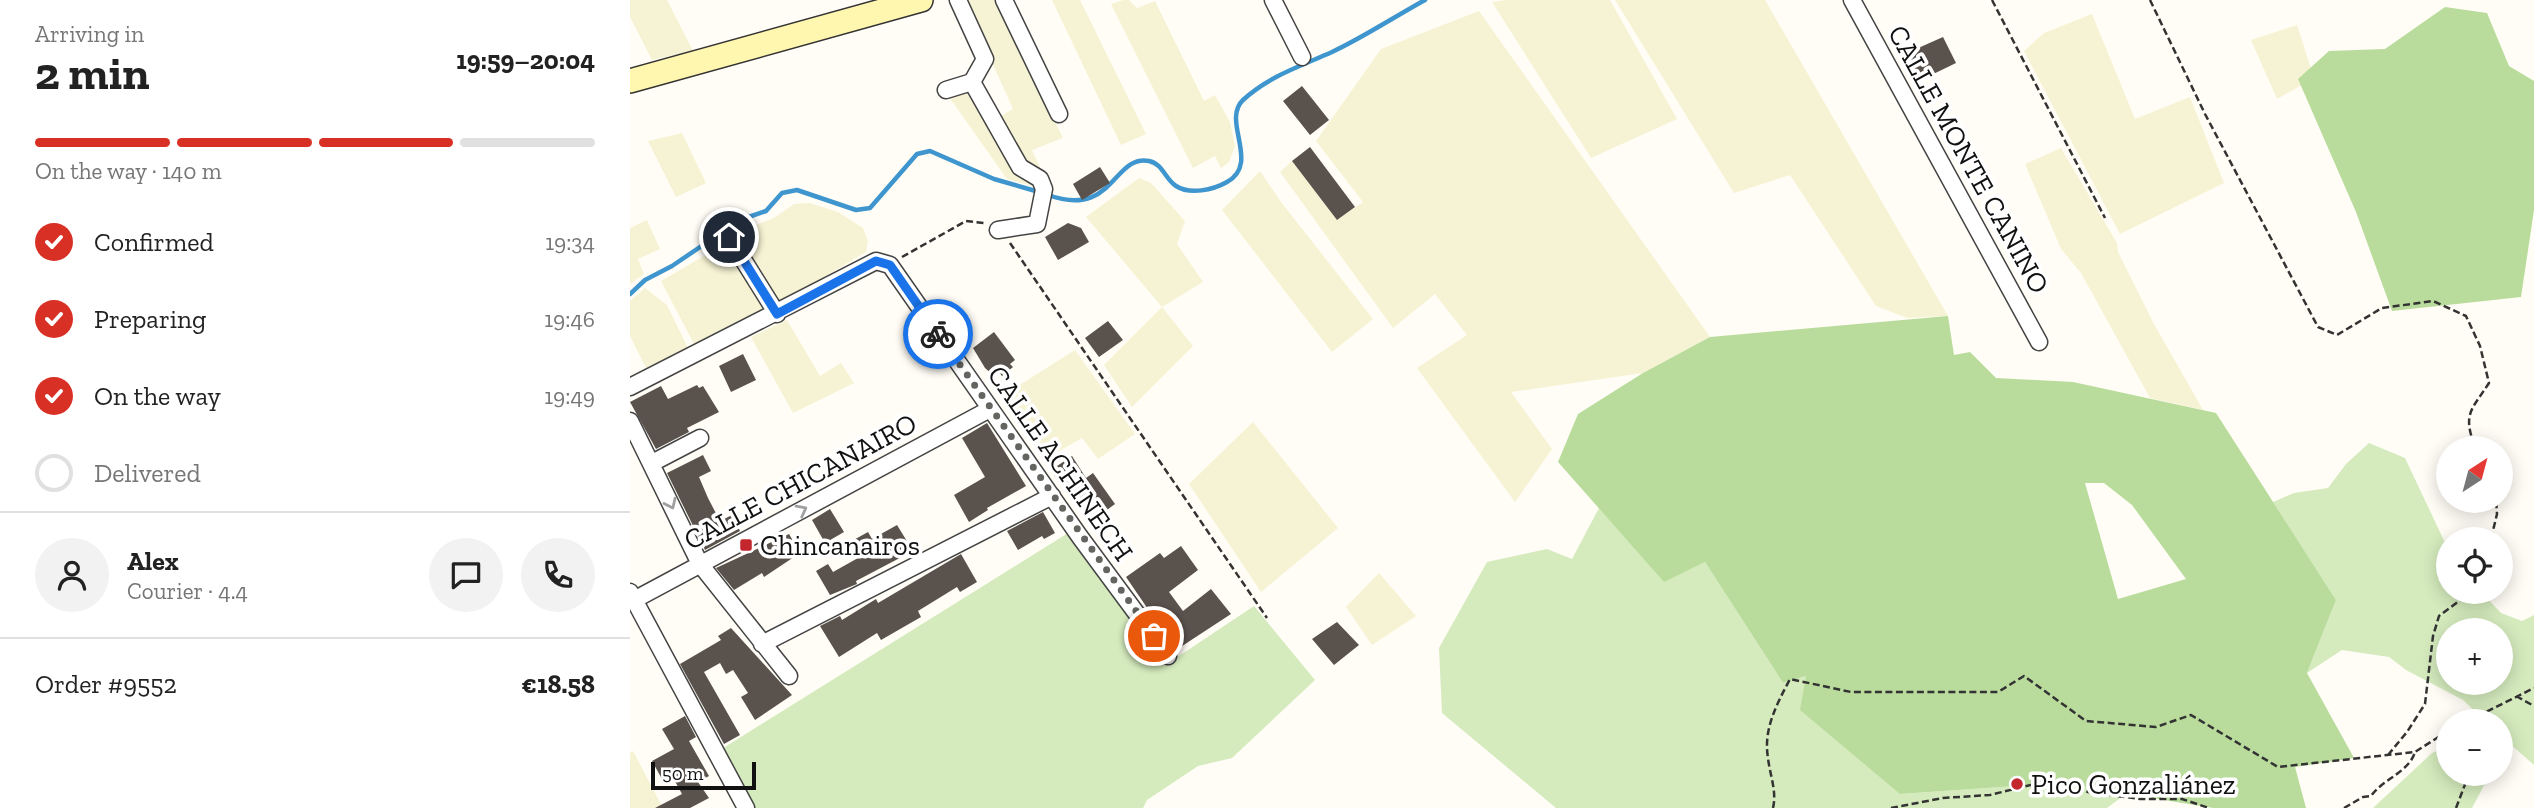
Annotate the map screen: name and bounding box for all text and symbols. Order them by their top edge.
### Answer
street label: CALLE MONTE CANINO [1881,19,2056,299]
text: Arriving in [35,20,144,48]
text: 19:59–20:04 [456,44,595,76]
text: 2 min [35,46,150,101]
text: On the way · 140 m [35,157,222,185]
pin [699,207,759,267]
icon: home [710,218,748,256]
icon: check [35,223,73,261]
text: Confirmed [94,226,214,258]
text: 19:34 [545,228,595,256]
courier [903,299,973,369]
icon: check [35,300,73,338]
text: Preparing [94,303,206,335]
text: 19:46 [544,305,595,333]
icon: bike [919,315,957,353]
street label: CALLE ACHINECH [981,359,1140,567]
icon: check [35,377,73,415]
text: On the way [94,380,221,412]
text: 19:49 [544,382,595,410]
street label: CALLE CHICANAIRO [678,406,922,557]
north arrow [2436,436,2513,513]
map controls [2436,436,2513,786]
text: Delivered [94,457,201,489]
one-way arrow [663,497,677,509]
one-way arrow [795,504,807,518]
button: locate [2436,527,2513,604]
place label: Chincanairos [760,529,920,562]
marker: Chincanairos [738,537,754,553]
button: person [35,538,109,612]
button: chat [429,538,503,612]
button: phone [521,538,595,612]
text: Alex [127,545,179,577]
text: Courier · 4.4 [127,577,248,605]
pin [1124,606,1184,666]
icon: bag [1135,617,1173,655]
button: + [2436,618,2513,695]
text: Order #9552 [35,668,177,700]
text: €18.58 [522,668,595,700]
button: − [2436,709,2513,786]
scale bar [651,759,756,791]
text: 50 m [662,762,703,785]
place label: Pico Gonzaliánez [2031,768,2236,801]
marker: Pico Gonzaliánez [2009,776,2025,792]

